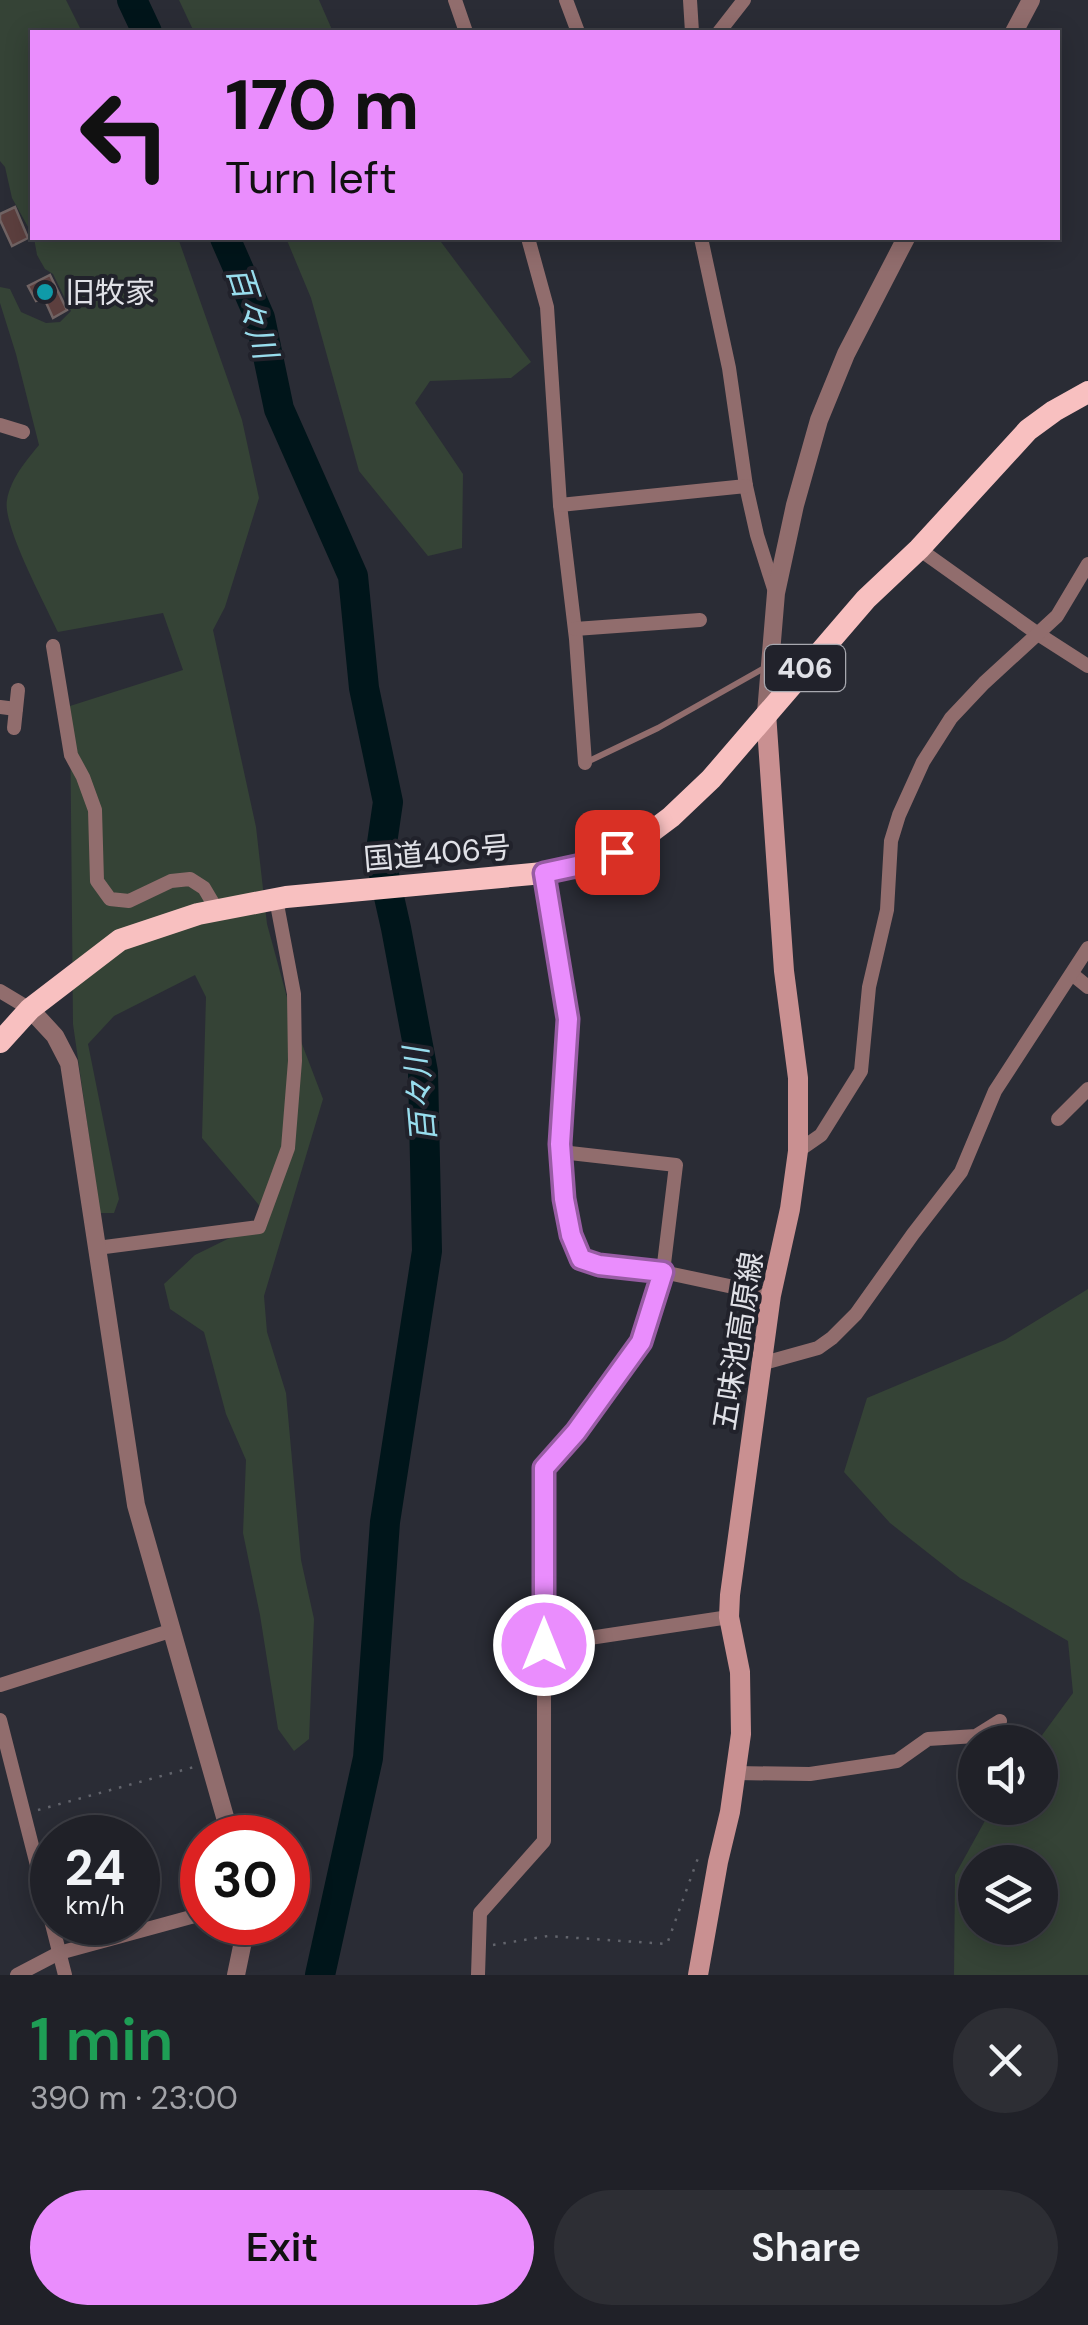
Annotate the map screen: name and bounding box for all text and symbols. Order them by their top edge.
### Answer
text: 170 m [225,60,419,151]
icon: left [60,70,190,200]
text: Turn left [225,148,397,207]
water label: 百々川 [217,260,288,367]
place label: 旧牧家 [65,273,155,312]
marker: 旧牧家 [34,281,56,303]
road number: 406 [765,645,845,691]
pin [575,810,660,895]
icon: arrive [590,825,645,880]
street label: 国道406号 [362,827,512,879]
water label: 百々川 [395,1042,445,1145]
street label: 五味池高原線 [705,1249,771,1433]
position arrow [492,1593,596,1697]
map controls [958,1725,1058,1945]
button: sound [958,1725,1058,1825]
speed limit sign: 30 [180,1815,310,1945]
text: 24 [65,1835,126,1901]
button: layers [958,1845,1058,1945]
text: km/h [65,1889,125,1922]
text: 1 min [30,2000,173,2079]
button: close [953,2008,1058,2113]
text: 390 m · 23:00 [30,2077,238,2119]
button: Exit [30,2190,534,2305]
button: Share [554,2190,1058,2305]

